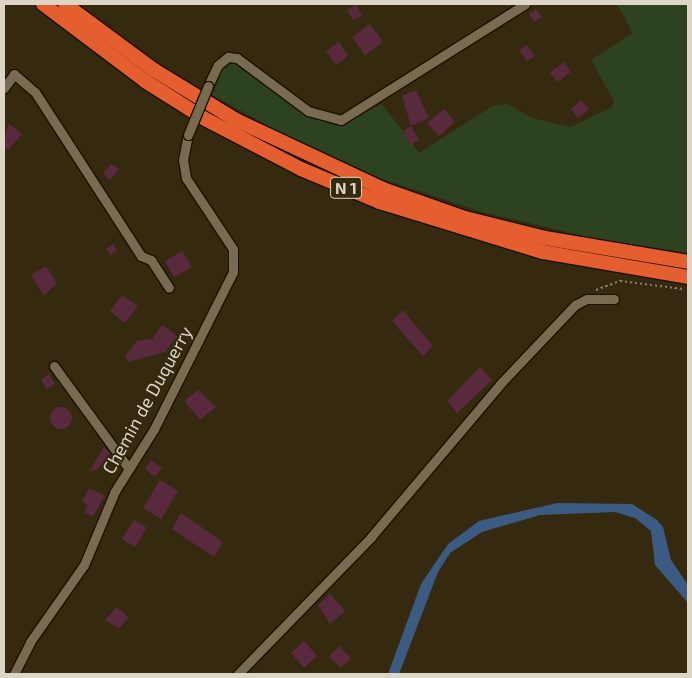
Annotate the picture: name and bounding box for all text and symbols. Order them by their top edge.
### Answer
road number: N 1 [330,174,362,202]
street label: Chemin de Duquerry [97,322,197,478]

